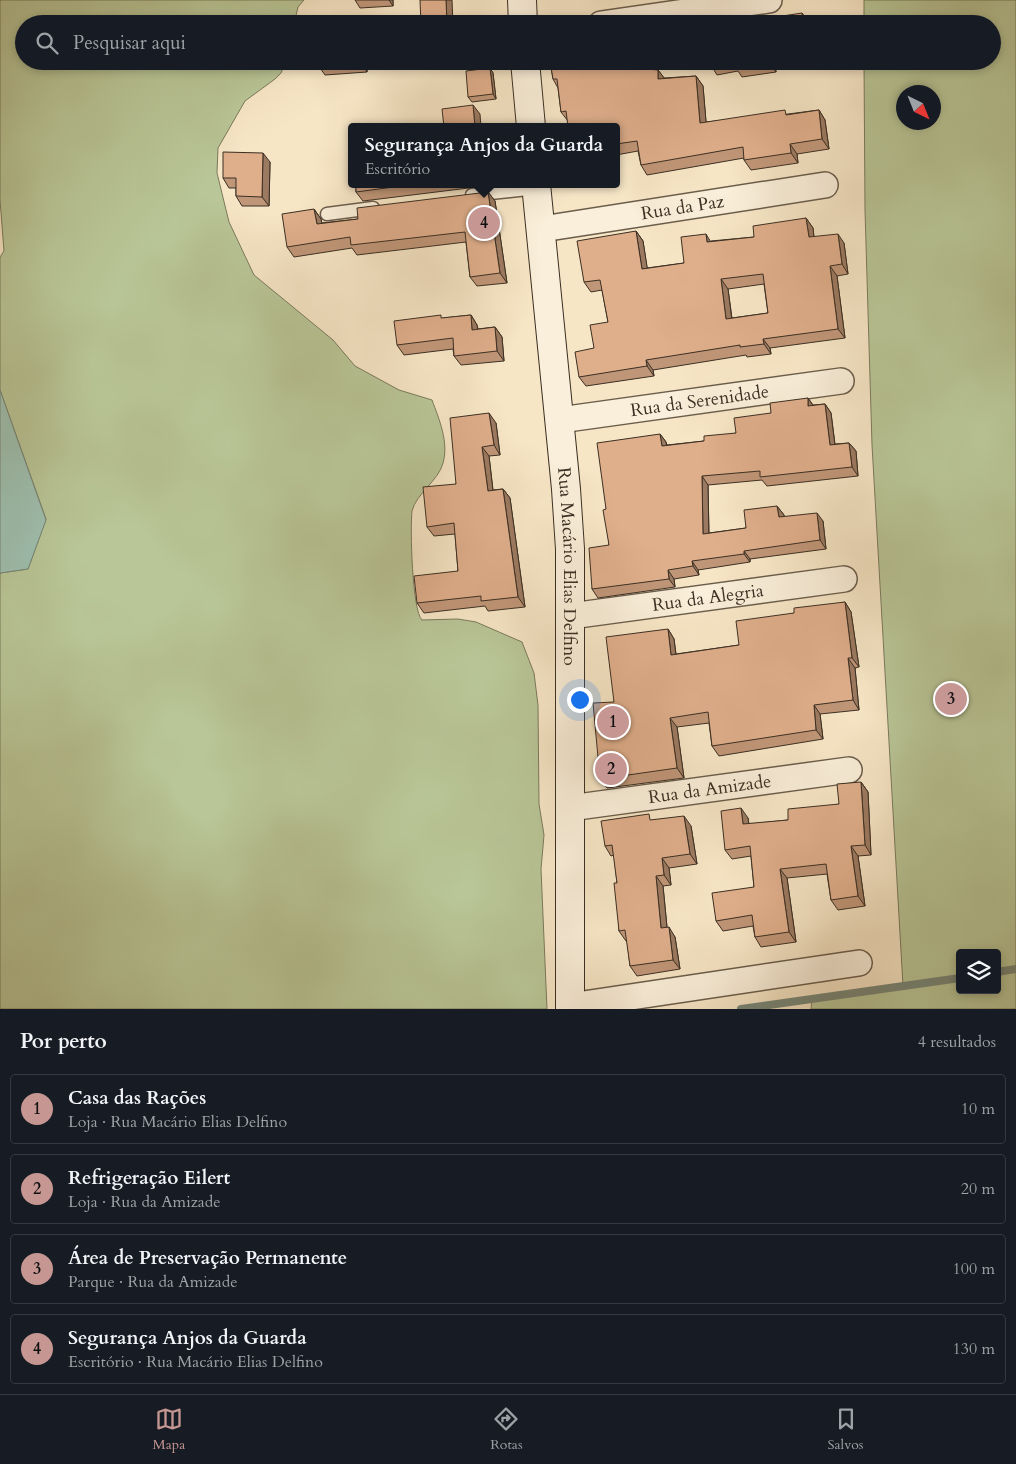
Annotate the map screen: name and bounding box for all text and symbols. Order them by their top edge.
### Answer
search box [15,15,1001,70]
icon: search [33,29,61,57]
text: Pesquisar aqui [73,30,186,56]
north arrow [896,85,941,130]
popup [348,123,620,188]
text: Segurança Anjos da Guarda [365,132,603,158]
text: Escritório [365,158,430,180]
street label: Rua da Paz [639,189,726,226]
pin: 4 [468,204,500,242]
street label: Rua da Serenidade [629,379,771,423]
street label: Rua Macário Elias Delfino [551,466,582,666]
street label: Rua da Alegria [650,578,765,618]
pin: 3 [935,680,967,718]
your location [567,687,593,713]
pin: 1 [597,703,629,741]
pin: 2 [595,750,627,788]
street label: Rua da Amizade [647,769,773,810]
map controls [956,949,1001,994]
button: layers [956,949,1001,994]
text: Por perto [20,1027,107,1056]
text: 4 resultados [918,1031,996,1053]
text: Casa das Rações [68,1085,206,1111]
text: 1 [33,1098,41,1120]
text: 10 m [961,1098,995,1120]
text: Loja · Rua Macário Elias Delfino [68,1111,287,1133]
text: Refrigeração Eilert [68,1165,230,1191]
text: 2 [33,1178,41,1200]
text: 20 m [961,1178,995,1200]
text: Loja · Rua da Amizade [68,1191,220,1213]
text: Área de Preservação Permanente [68,1245,347,1271]
text: 3 [33,1258,41,1280]
text: 100 m [953,1258,995,1280]
text: Parque · Rua da Amizade [68,1271,238,1293]
text: Segurança Anjos da Guarda [68,1325,307,1351]
text: 4 [33,1338,41,1360]
text: 130 m [953,1338,995,1360]
text: Escritório · Rua Macário Elias Delfino [68,1351,323,1373]
tab: Mapa [152,1405,185,1454]
tab: Rotas [490,1405,523,1454]
tab: Salvos [828,1405,864,1454]

